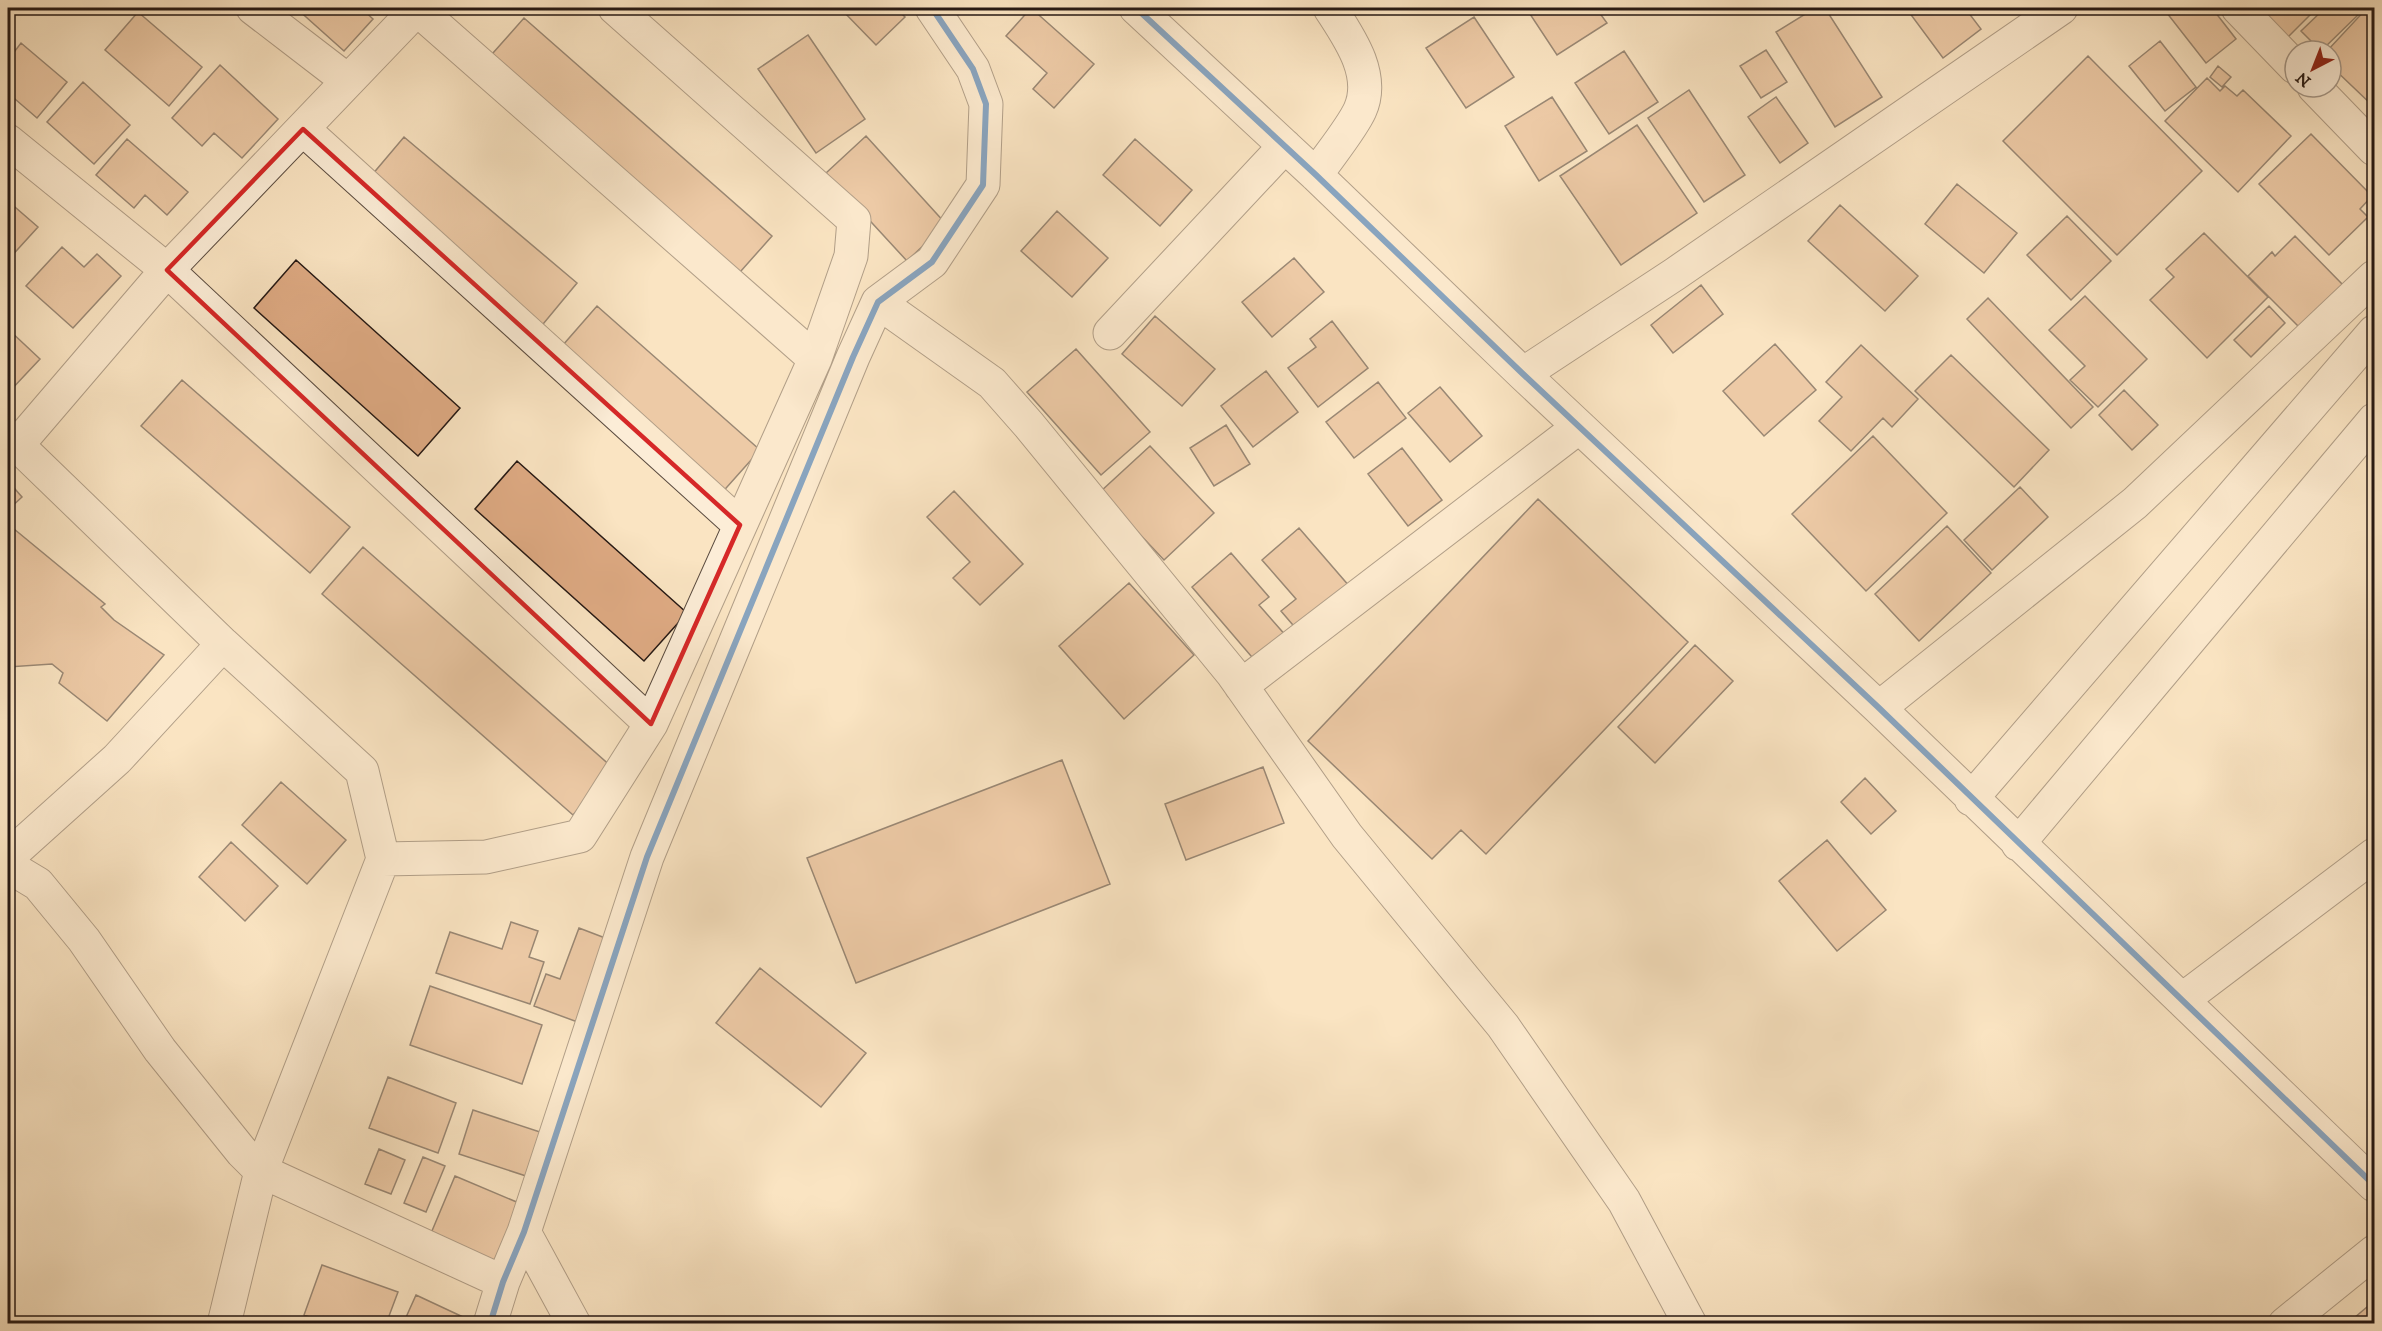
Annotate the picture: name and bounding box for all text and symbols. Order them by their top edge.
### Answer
north arrow [2283,39,2343,99]
text: N [2292,68,2315,91]

